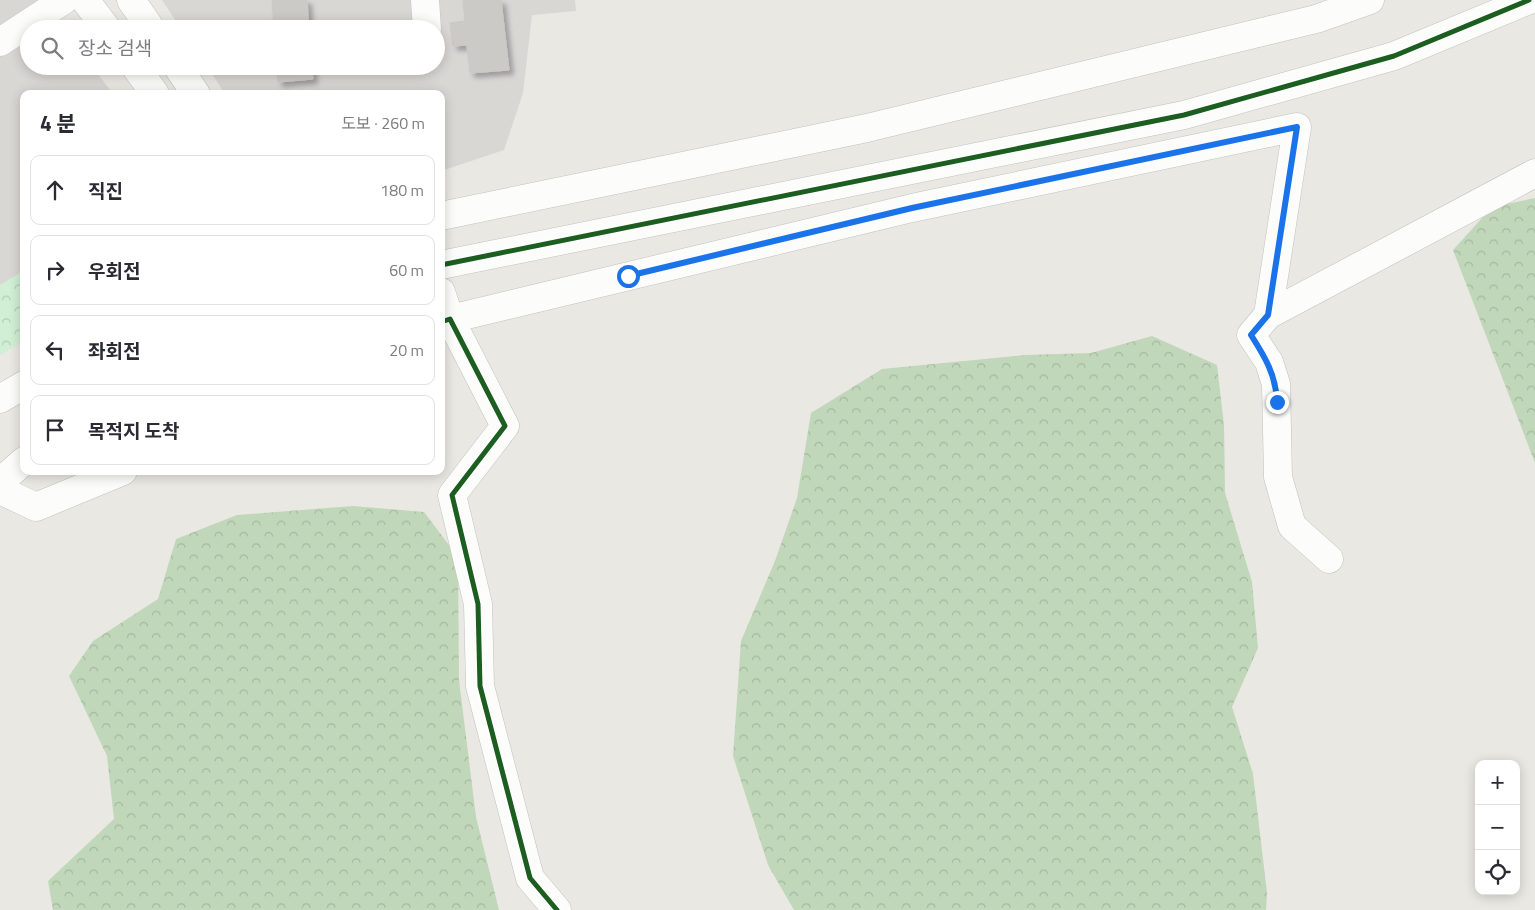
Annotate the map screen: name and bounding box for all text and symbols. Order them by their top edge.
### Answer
search box [20,20,445,75]
text: 장소 검색 [78,33,152,62]
icon: search [38,34,66,62]
text: 4 분 [40,107,76,139]
text: 도보 · 260 m [341,111,425,135]
icon: ahead [41,176,69,204]
text: 직진 [88,176,123,205]
text: 180 m [380,178,424,202]
icon: right [41,256,69,284]
text: 우회전 [88,256,140,285]
text: 60 m [389,258,424,282]
route start [617,265,640,288]
icon: left [41,336,69,364]
text: 좌회전 [88,336,140,365]
text: 20 m [389,338,424,362]
route end [1266,391,1289,414]
icon: arrive [41,416,69,444]
text: 목적지 도착 [88,416,180,445]
map controls [1475,760,1520,895]
button: + [1475,760,1520,805]
button: − [1475,805,1520,850]
button: locate [1475,850,1520,895]

